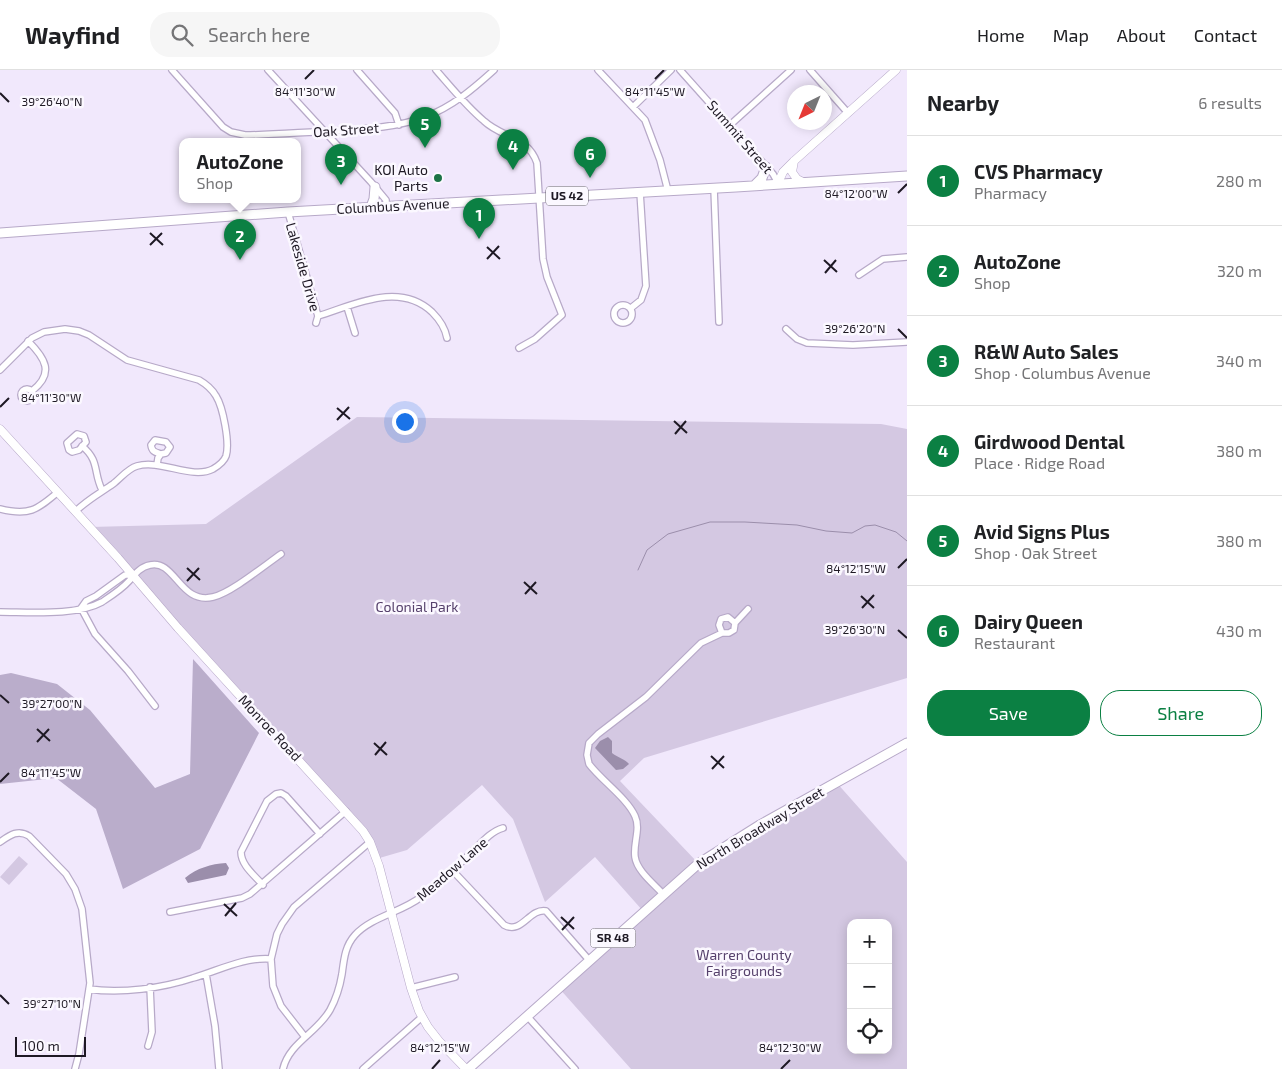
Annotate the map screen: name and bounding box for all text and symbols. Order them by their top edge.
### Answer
search box [150,12,500,57]
text: Wayfind [25,20,120,49]
icon: search [168,21,196,49]
text: Search here [208,23,310,46]
text: Home [977,24,1025,46]
text: Map [1053,24,1089,46]
text: About [1117,24,1166,46]
text: Contact [1194,24,1257,46]
text: 84°11'30"W [275,84,335,98]
text: 84°11'45"W [625,84,685,98]
north arrow [787,85,832,130]
text: Nearby [927,90,999,115]
text: 6 results [1198,93,1262,112]
text: 39°26'40"N [21,94,83,108]
street label: Summit Street [704,97,777,177]
pin: 5 [409,107,441,148]
street label: Oak Street [312,119,380,140]
pin: 4 [497,129,529,170]
pin: 6 [574,137,606,178]
popup [179,138,301,203]
pin: 3 [325,144,357,185]
text: AutoZone [196,150,284,173]
text: CVS Pharmacy [974,160,1103,183]
place label: KOI Auto Parts [374,161,428,194]
text: 1 [940,171,946,190]
text: 280 m [1216,171,1262,190]
marker: KOI Auto Parts [432,172,444,184]
text: Shop [196,173,233,192]
text: Pharmacy [974,183,1047,202]
road number: US 42 [546,186,588,206]
text: 84°12'00"W [824,186,888,200]
street label: Columbus Avenue [336,194,450,217]
pin: 1 [463,198,495,239]
pin: 2 [224,219,256,260]
street label: Lakeside Drive [283,220,324,313]
text: AutoZone [974,250,1061,273]
text: 2 [938,261,948,280]
text: 320 m [1217,261,1262,280]
text: Shop [974,273,1011,292]
text: 39°26'20"N [825,321,885,335]
text: R&W Auto Sales [974,340,1119,363]
text: 3 [938,351,948,370]
text: 340 m [1216,351,1262,370]
text: Shop · Columbus Avenue [974,363,1151,382]
text: 84°11'30"W [21,390,81,404]
your location [392,409,418,435]
text: Girdwood Dental [974,430,1125,453]
text: 4 [938,441,948,460]
text: 380 m [1216,441,1262,460]
text: Place · Ridge Road [974,453,1105,472]
text: Avid Signs Plus [974,520,1110,543]
text: 5 [939,531,947,550]
text: 380 m [1216,531,1262,550]
text: Shop · Oak Street [974,543,1097,562]
text: 84°12'15"W [826,561,886,575]
park label: Colonial Park [376,598,458,615]
text: Dairy Queen [974,610,1083,633]
text: 6 [938,621,948,640]
text: 430 m [1216,621,1262,640]
text: 39°26'30"N [825,622,885,636]
text: Restaurant [974,633,1055,652]
button: Save [927,690,1090,736]
button: Share [1100,690,1262,736]
street label: Monroe Road [235,691,305,764]
text: 39°27'00"N [22,696,82,710]
text: 84°11'45"W [21,765,81,779]
street label: North Broadway Street [693,783,827,872]
street label: Meadow Lane [413,833,491,904]
map controls [847,919,892,1054]
button: + [847,919,892,964]
road number: SR 48 [590,928,636,948]
park label: Warren County Fairgrounds [696,946,792,979]
button: − [847,964,892,1009]
text: 39°27'10"N [23,996,81,1010]
button: locate [847,1009,892,1054]
scale bar [15,1034,86,1057]
text: 100 m [22,1037,60,1054]
text: 84°12'15"W [410,1040,470,1054]
text: 84°12'30"W [759,1040,821,1054]

